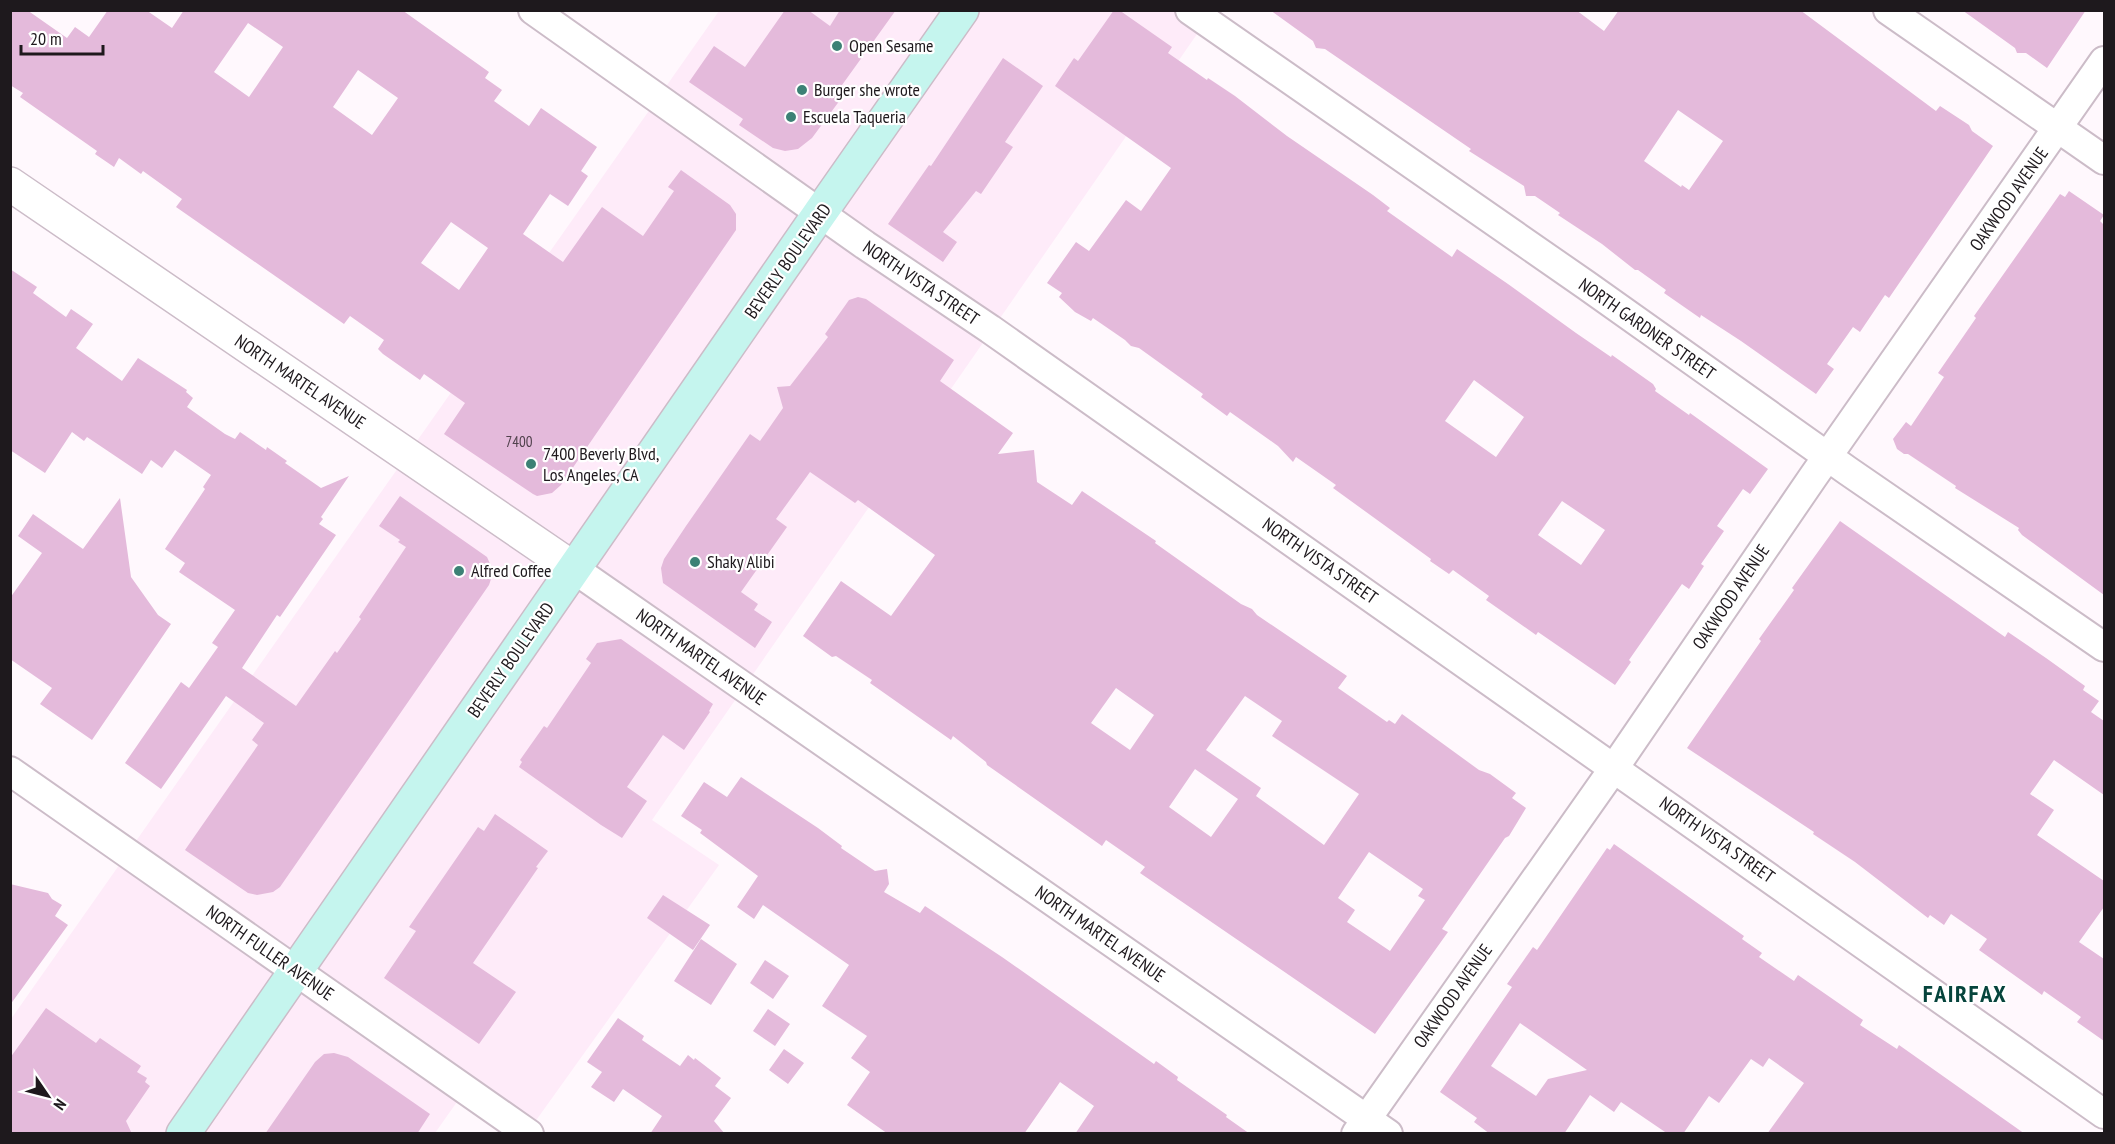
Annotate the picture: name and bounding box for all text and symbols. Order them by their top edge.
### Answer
scale bar [21,18,104,56]
text: 20 m [30,27,62,50]
place label: Open Sesame [849,34,933,57]
marker: Open Sesame [830,39,844,53]
place label: Burger she wrote [814,78,920,101]
marker: Burger she wrote [795,83,809,97]
place label: Escuela Taqueria [803,105,906,128]
marker: Escuela Taqueria [784,110,798,124]
street label: OAKWOOD AVENUE [1964,142,2053,255]
street label: BEVERLY BOULEVARD [739,199,836,323]
street label: NORTH VISTA STREET [859,235,984,330]
street label: NORTH GARDNER STREET [1574,273,1720,384]
street label: NORTH MARTEL AVENUE [230,329,370,434]
house number: 7400 [505,432,533,451]
place label: 7400 Beverly Blvd, Los Angeles, CA [543,442,659,486]
marker: 7400 Beverly Blvd, Los Angeles, CA [524,457,538,471]
street label: NORTH VISTA STREET [1258,512,1382,609]
street label: OAKWOOD AVENUE [1687,540,1774,654]
place label: Shaky Alibi [707,550,775,573]
marker: Shaky Alibi [688,555,702,569]
place label: Alfred Coffee [471,559,551,582]
marker: Alfred Coffee [452,564,466,578]
street label: BEVERLY BOULEVARD [462,598,559,722]
street label: NORTH MARTEL AVENUE [632,603,771,710]
street label: NORTH VISTA STREET [1655,791,1779,888]
street label: NORTH MARTEL AVENUE [1031,880,1170,987]
street label: NORTH FULLER AVENUE [202,900,339,1005]
street label: OAKWOOD AVENUE [1408,939,1497,1052]
district label: FAIRFAX [1923,978,2007,1009]
north arrow [18,1066,78,1126]
text: N [50,1095,71,1114]

